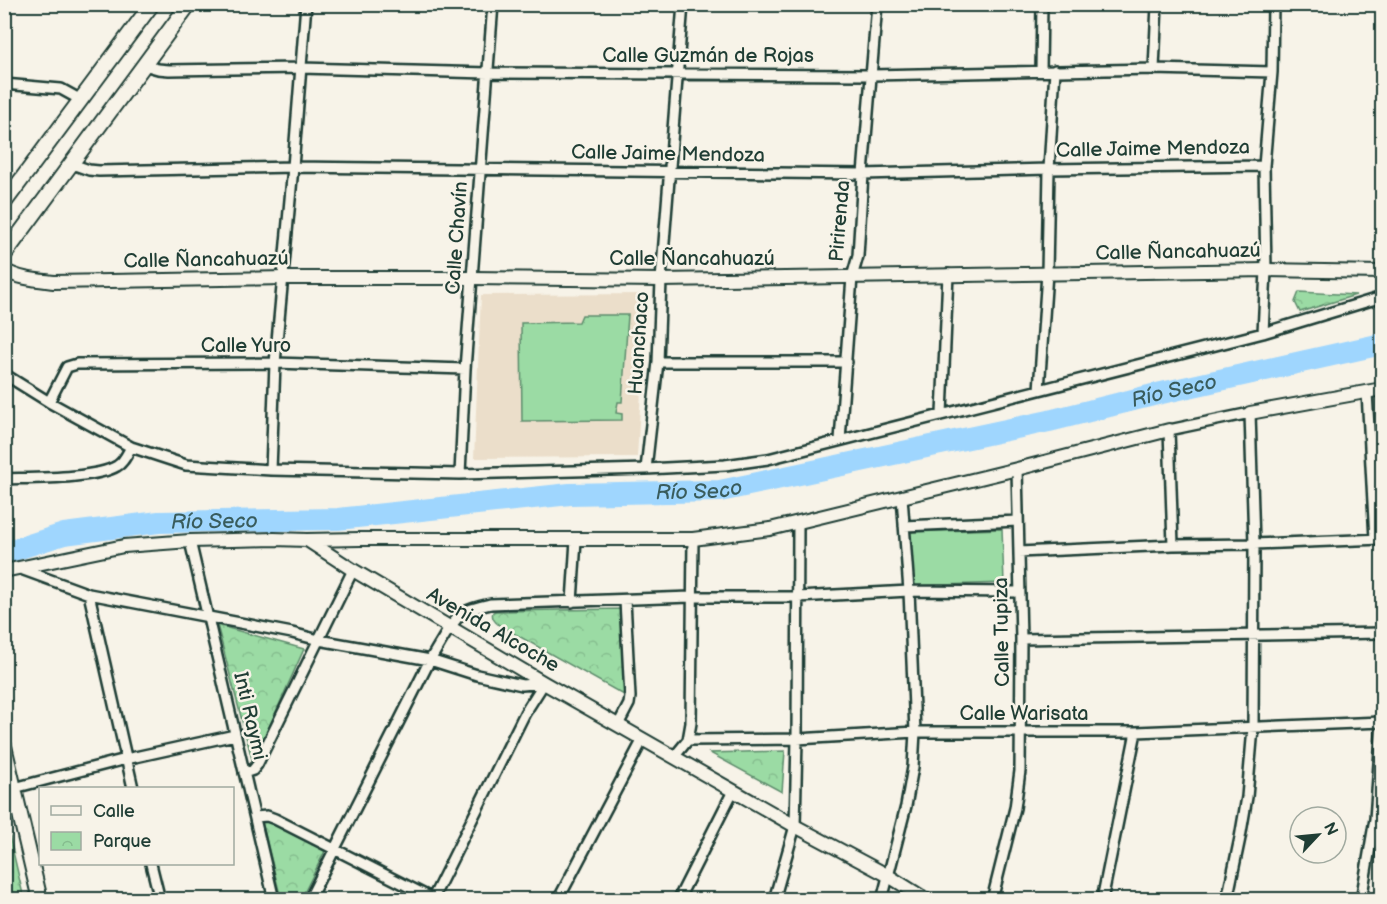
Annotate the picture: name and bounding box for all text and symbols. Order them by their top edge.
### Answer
street label: Calle Guzmán de Rojas [602,44,814,68]
street label: Calle Jaime Mendoza [1056,135,1250,163]
street label: Calle Jaime Mendoza [571,140,765,168]
street label: Pirirenda [824,179,856,263]
street label: Calle Chavín [441,180,473,296]
street label: Calle Ñancahuazú [1095,239,1261,265]
street label: Calle Ñancahuazú [123,247,289,273]
street label: Calle Ñancahuazú [609,247,775,271]
street label: Huanchaco [623,291,655,395]
street label: Calle Yuro [201,334,291,358]
water label: Río Seco [1129,369,1219,412]
water label: Río Seco [655,474,744,505]
water label: Río Seco [171,508,258,534]
street label: Calle Tupiza [989,577,1015,687]
street label: Avenida Alcoche [422,582,564,678]
street label: Inti Raymi [228,670,272,762]
street label: Calle Warisata [959,702,1089,726]
legend [39,787,234,865]
text: Calle [93,801,135,822]
north arrow [1288,805,1348,865]
text: N [1319,820,1341,839]
text: Parque [93,831,151,852]

